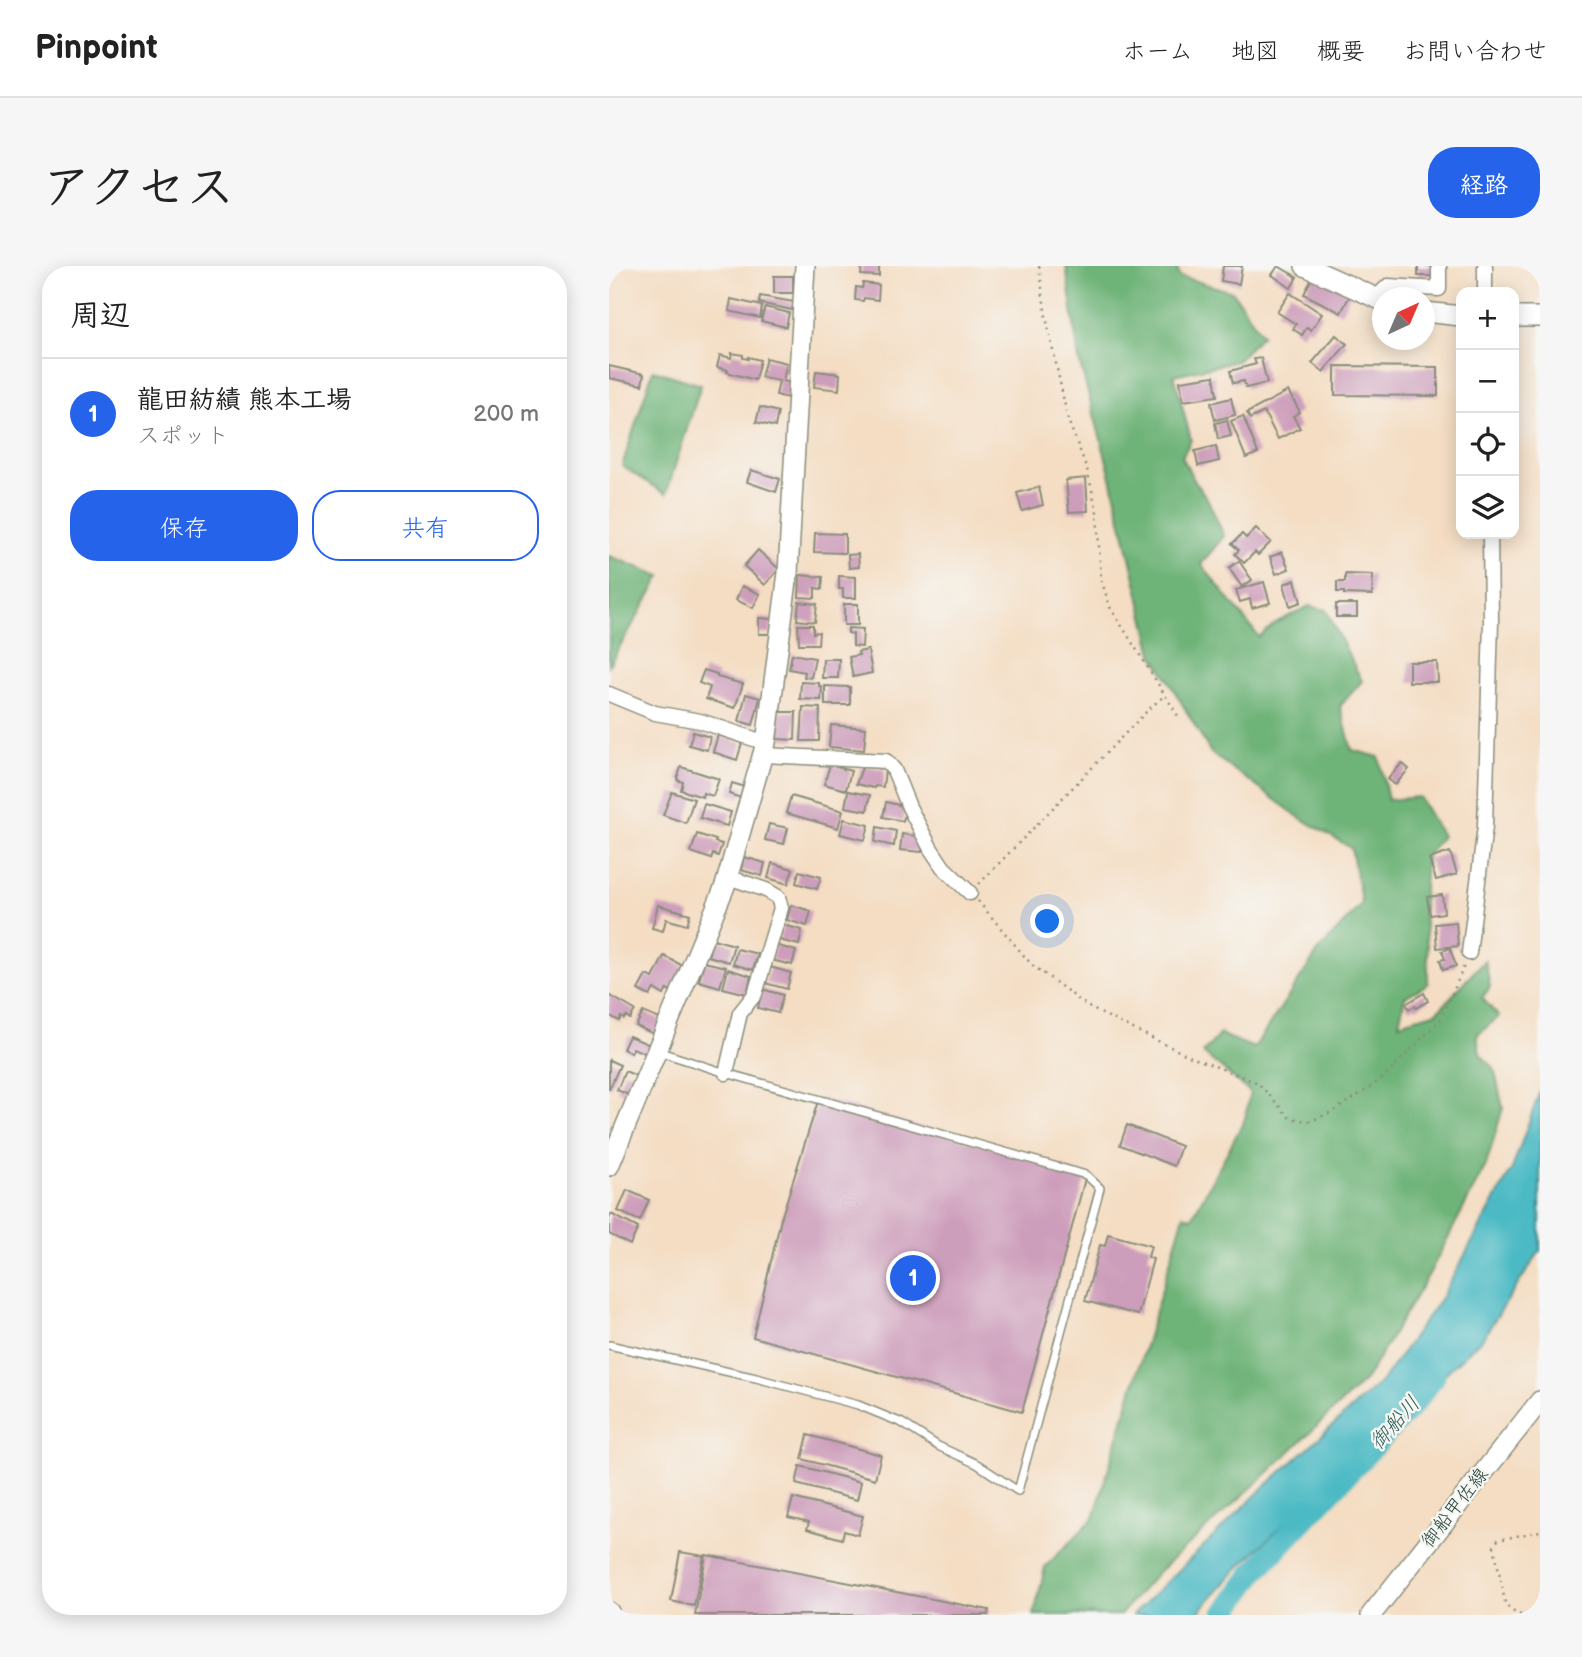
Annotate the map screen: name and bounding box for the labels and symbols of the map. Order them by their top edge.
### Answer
north arrow [1372,287,1435,350]
your location [1030,904,1064,938]
pin: 1 [890,1252,936,1304]
water label: 御船川 [1365,1391,1425,1455]
street label: 御船甲佐線 [1417,1463,1493,1553]

